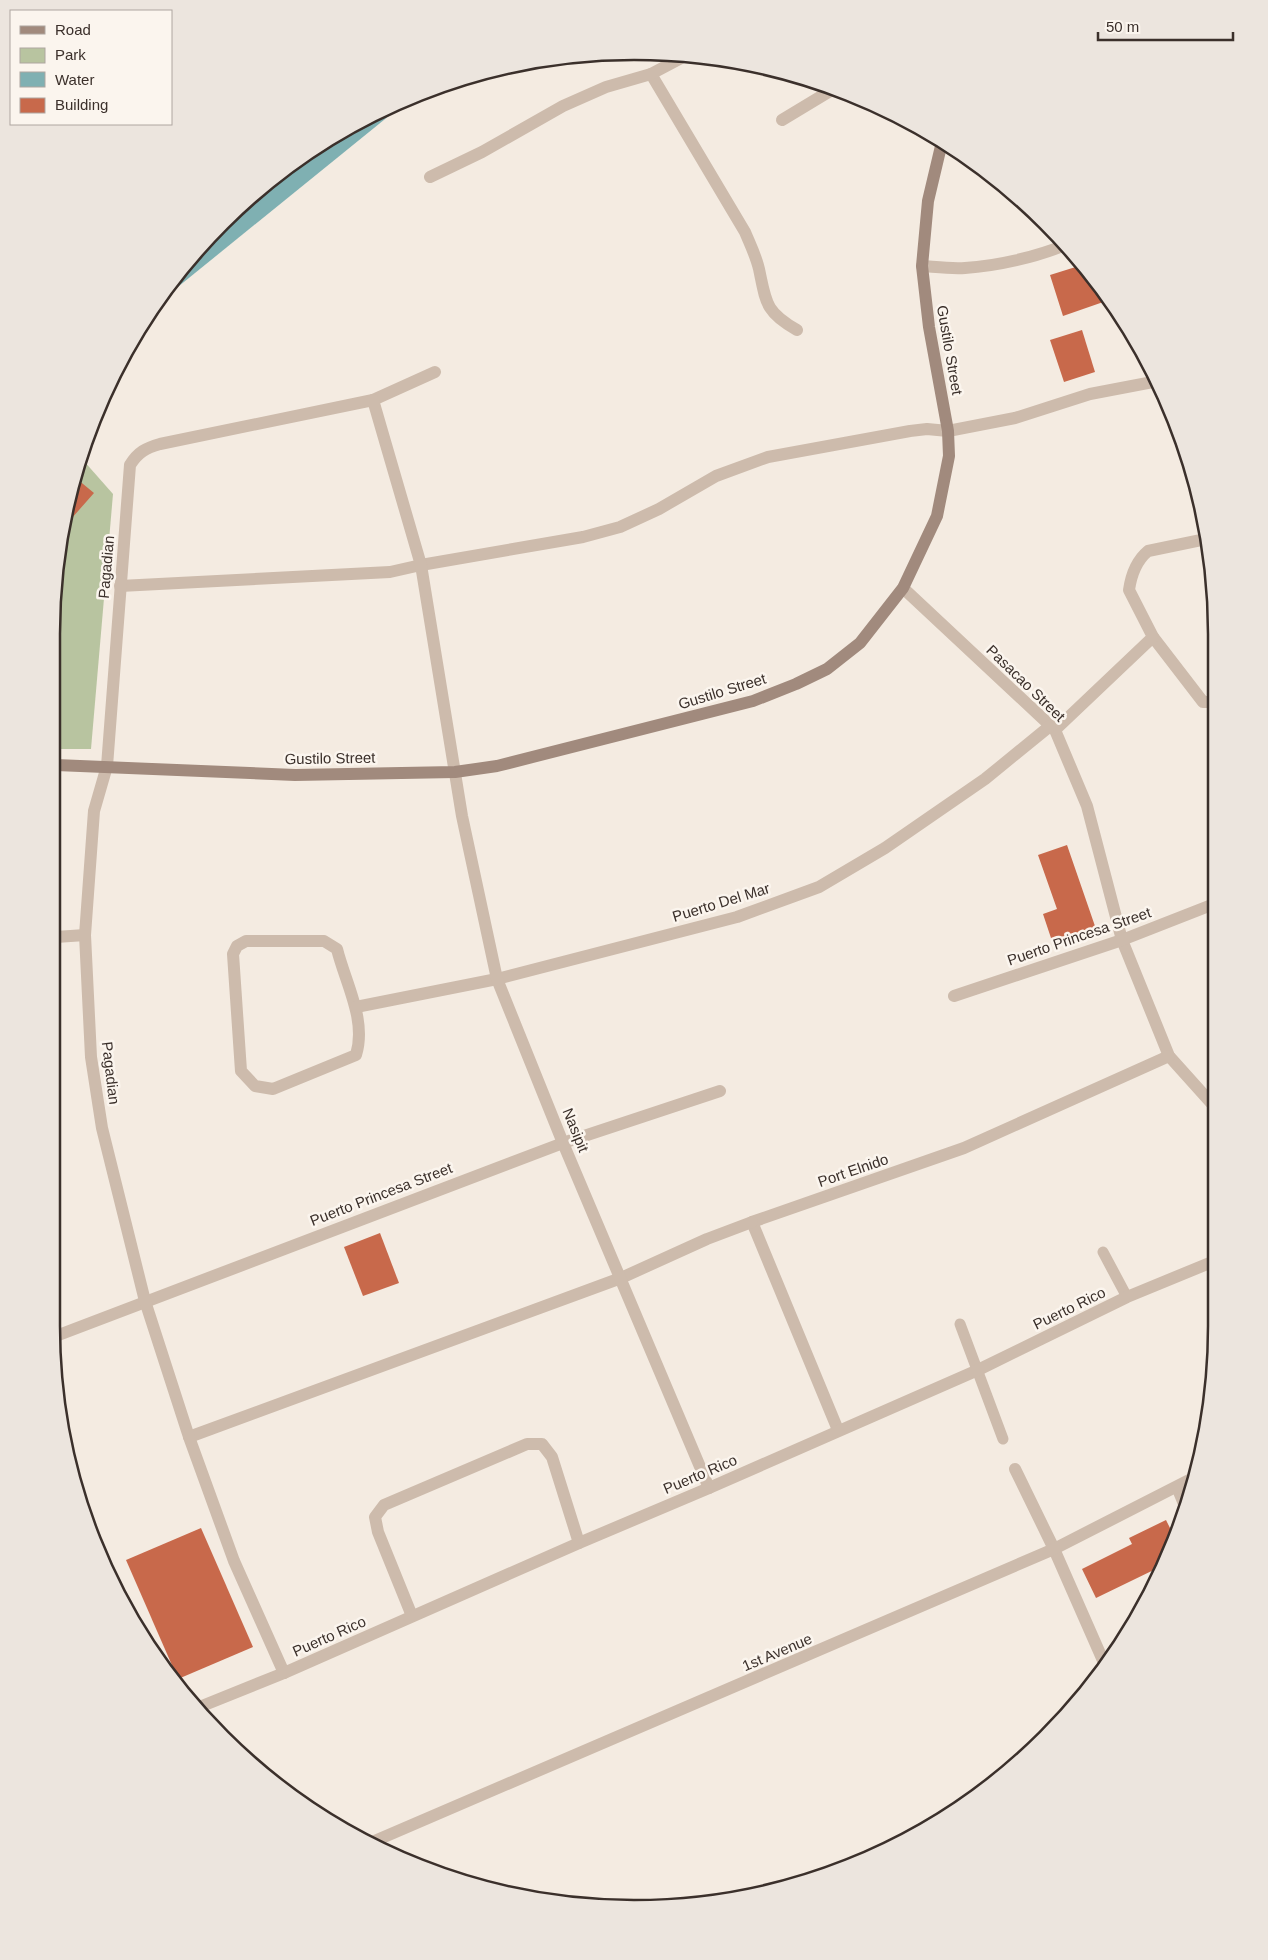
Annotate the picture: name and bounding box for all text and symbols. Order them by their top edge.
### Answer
legend [10,10,172,125]
scale bar [1098,10,1233,42]
text: 50 m [1106,18,1139,35]
text: Road [55,21,91,38]
text: Park [55,46,86,63]
text: Water [55,71,94,88]
text: Building [55,96,108,113]
street label: Gustilo Street [934,304,966,397]
street label: Pagadian [95,535,117,599]
street label: Pasacao Street [983,641,1069,725]
street label: Gustilo Street [676,669,769,712]
street label: Gustilo Street [284,749,376,767]
street label: Puerto Del Mar [670,879,772,925]
street label: Puerto Princesa Street [1005,903,1154,969]
street label: Pagadian [99,1040,123,1106]
street label: Nasipit [560,1106,593,1155]
street label: Port Elnido [816,1150,890,1190]
street label: Puerto Princesa Street [308,1159,455,1229]
street label: Puerto Rico [1030,1283,1108,1333]
street label: Puerto Rico [661,1451,739,1497]
street label: Puerto Rico [290,1612,368,1660]
street label: 1st Avenue [740,1630,814,1674]

